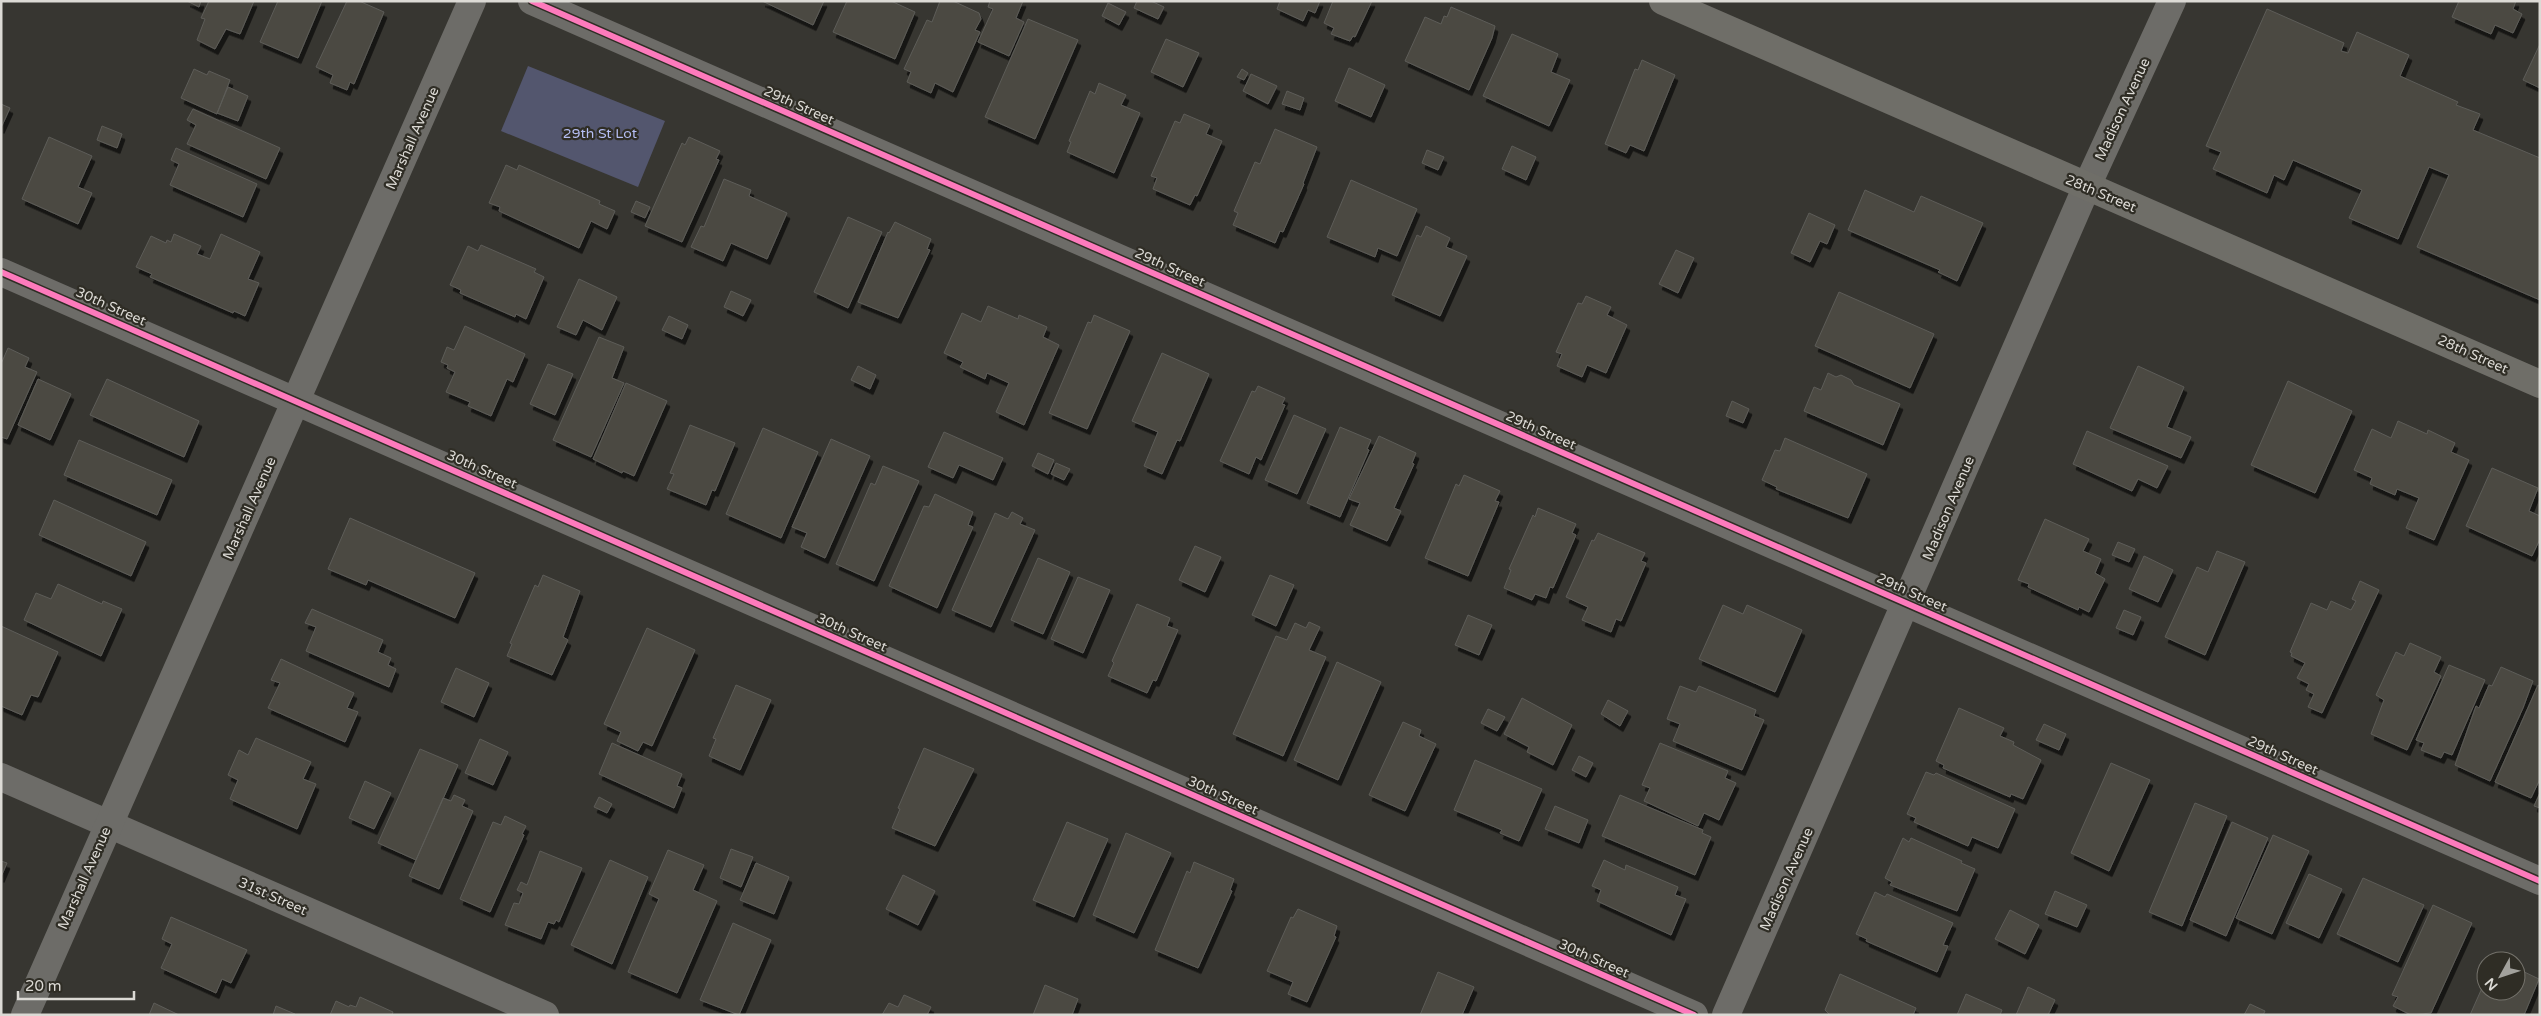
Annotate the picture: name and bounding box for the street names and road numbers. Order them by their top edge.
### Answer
street label: Madison Avenue [2091,55,2154,163]
street label: 29th Street [761,82,837,129]
street label: Marshall Avenue [382,84,443,192]
street label: 28th Street [2063,171,2139,216]
street label: 29th Street [1132,244,1208,291]
street label: 30th Street [73,283,149,330]
street label: 28th Street [2435,331,2511,378]
street label: 29th Street [1503,407,1579,454]
street label: 30th Street [444,446,520,493]
street label: Marshall Avenue [219,454,280,562]
street label: Madison Avenue [1919,454,1978,563]
street label: 29th Street [1874,569,1950,616]
street label: 30th Street [814,609,890,656]
street label: 29th Street [2245,732,2321,779]
street label: 30th Street [1185,772,1261,819]
street label: Marshall Avenue [54,824,115,932]
street label: Madison Avenue [1756,825,1817,933]
street label: 31st Street [236,874,310,919]
street label: 30th Street [1556,935,1632,982]

